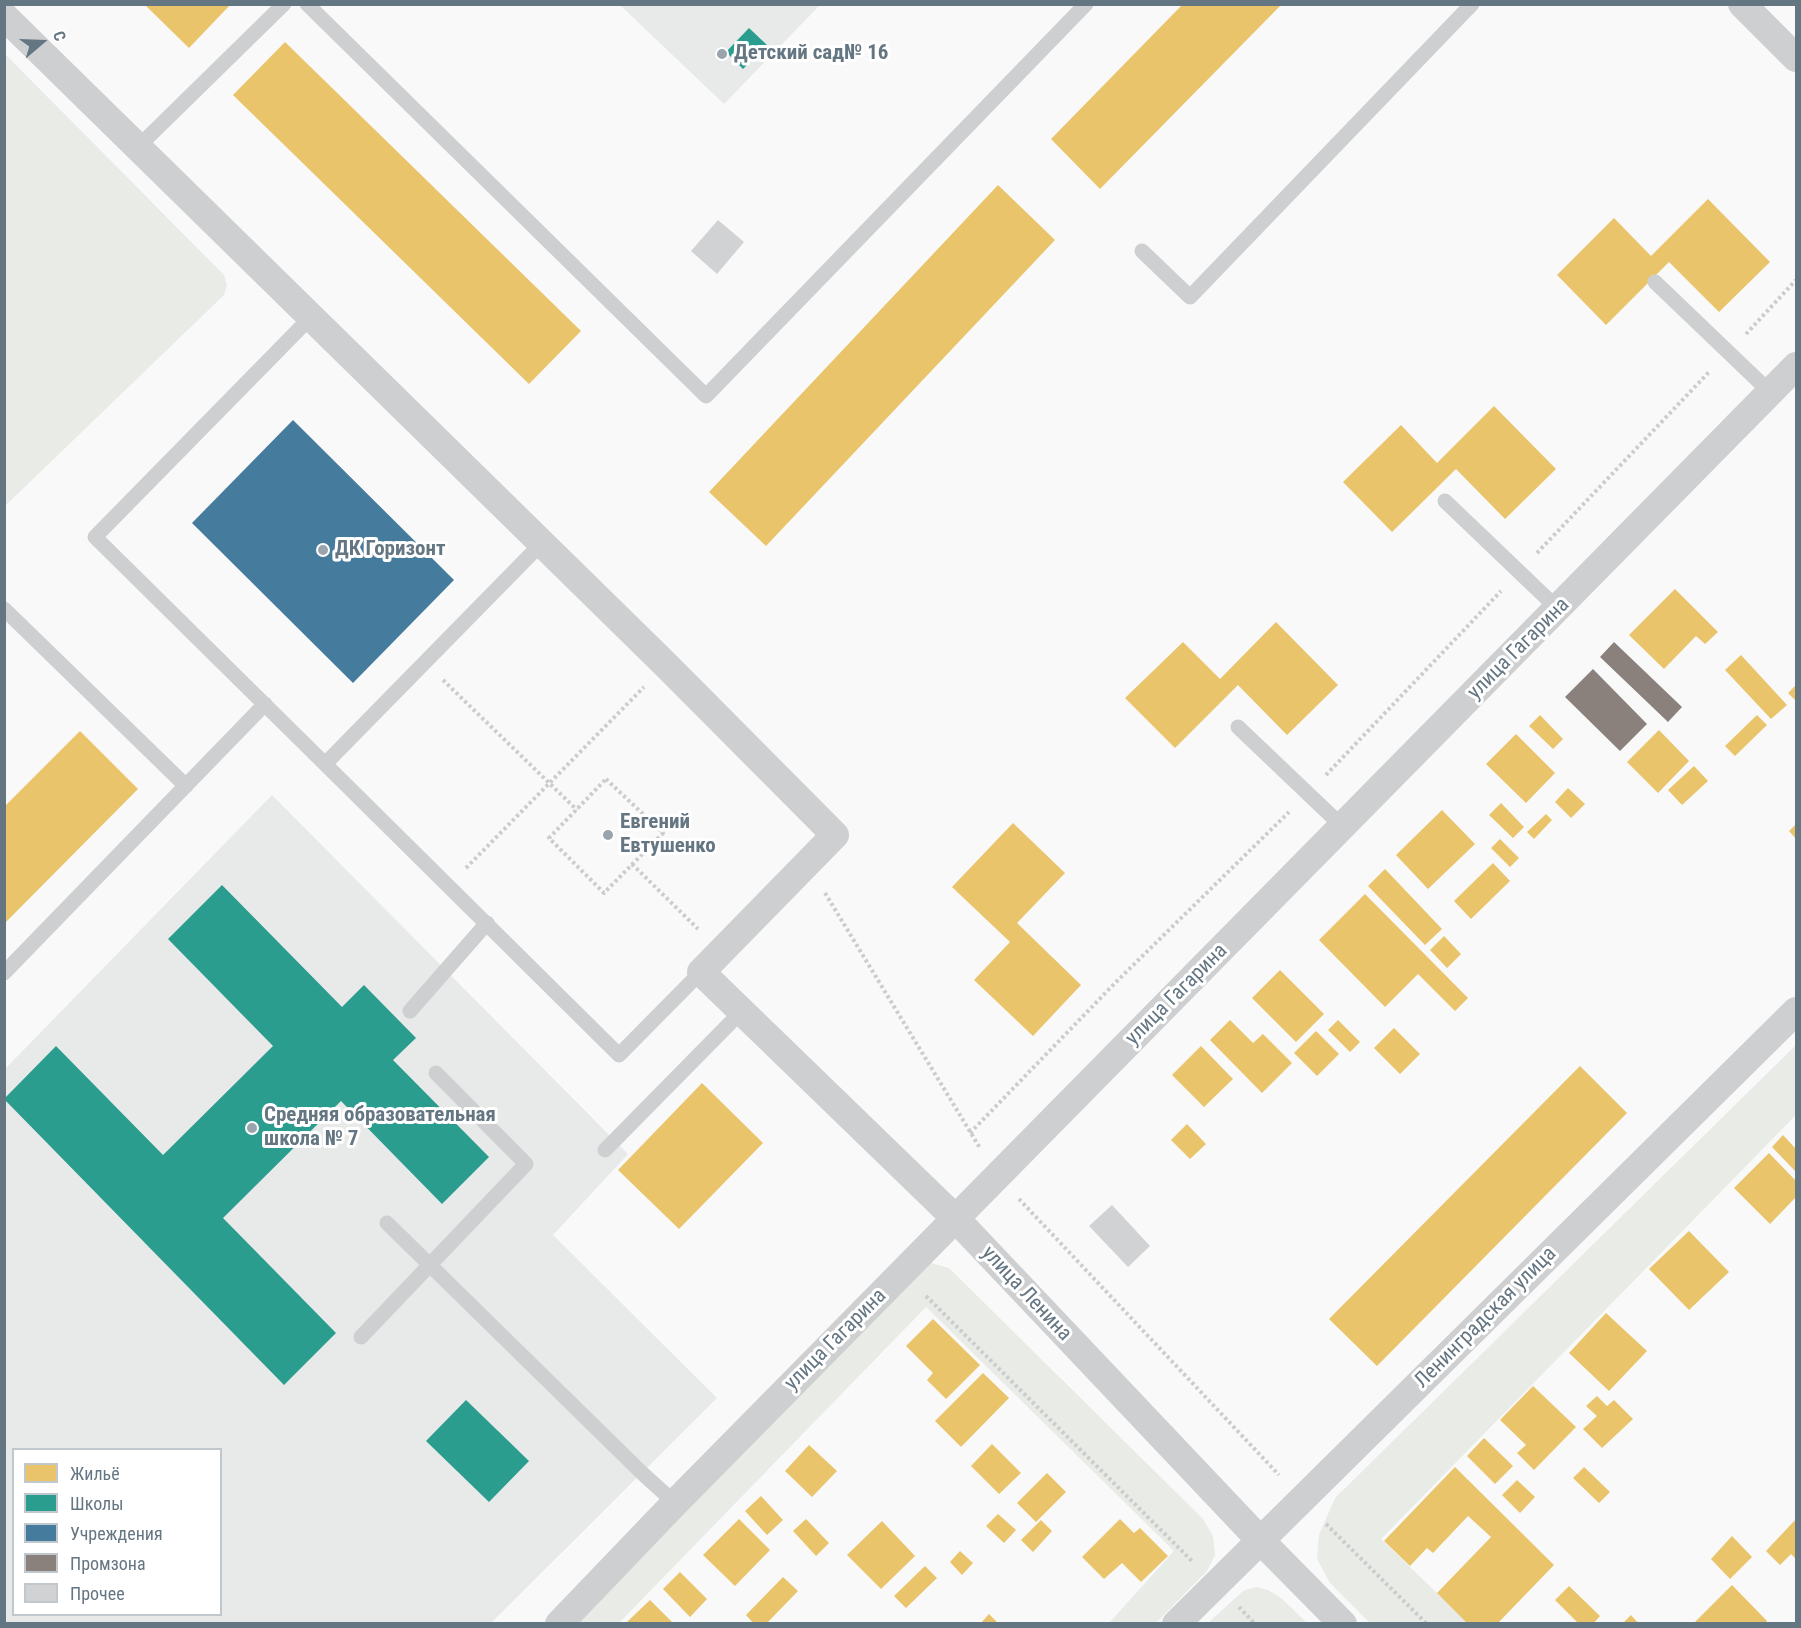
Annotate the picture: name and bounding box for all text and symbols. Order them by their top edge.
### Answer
north arrow [12,12,72,72]
text: С [49,29,70,43]
place label: Детский сад№ 16 [734,41,888,67]
marker: Детский сад№ 16 [715,47,729,61]
place label: ДК Горизонт [335,537,445,563]
marker: ДК Горизонт [316,543,330,557]
street label: улица Гагарина [1463,593,1575,705]
place label: Евгений Евтушенко [620,810,716,860]
marker: Евгений Евтушенко [601,828,615,842]
street label: улица Гагарина [1121,939,1233,1051]
place label: Средняя образовательная школа № 7 [264,1103,496,1153]
marker: Средняя образовательная школа № 7 [245,1121,259,1135]
street label: улица Ленина [976,1241,1076,1347]
street label: Ленинградская улица [1410,1242,1562,1394]
street label: улица Гагарина [780,1284,892,1396]
legend [12,1448,222,1616]
text: Жильё [70,1463,120,1484]
text: Школы [70,1493,123,1514]
text: Учреждения [70,1523,163,1544]
text: Промзона [70,1553,146,1574]
text: Прочее [70,1583,125,1604]

